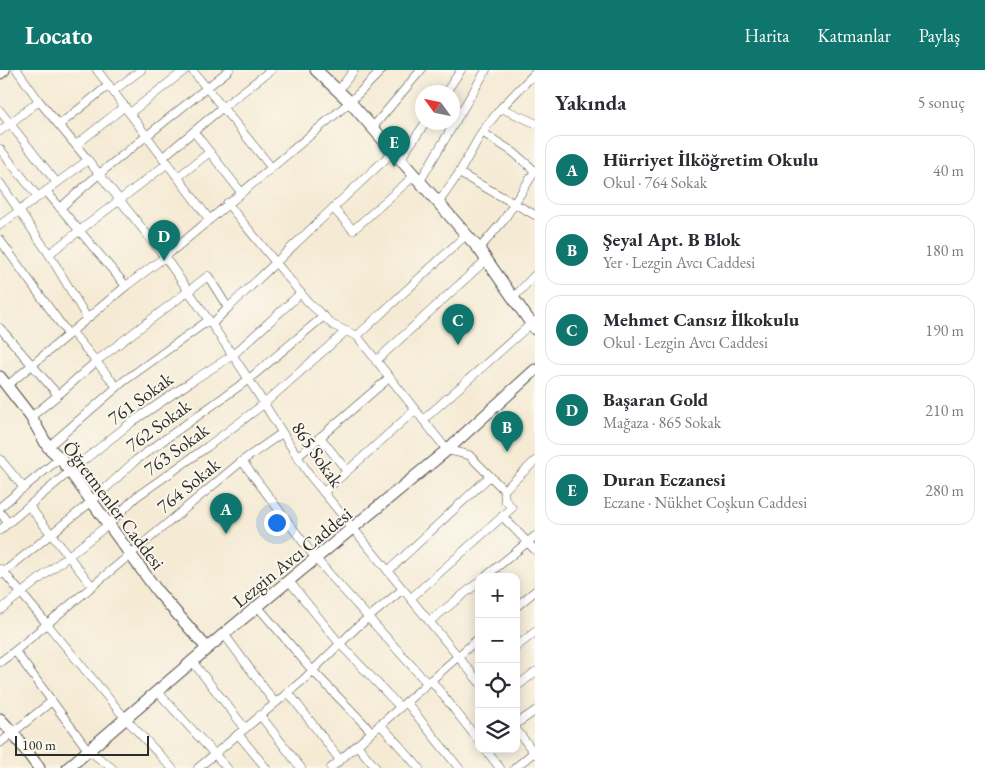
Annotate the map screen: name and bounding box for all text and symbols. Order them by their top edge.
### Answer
text: Locato [25,20,93,51]
text: Harita [744,24,789,47]
text: Katmanlar [817,24,891,47]
text: Paylaş [919,24,960,47]
north arrow [415,85,460,130]
text: Yakında [555,89,626,116]
text: 5 sonuç [918,92,965,113]
pin: E [378,126,410,167]
text: Hürriyet İlköğretim Okulu [603,147,819,172]
text: A [566,160,578,181]
text: 40 m [933,160,964,181]
text: Okul · 764 Sokak [603,172,707,193]
pin: D [148,220,180,261]
text: Şeyal Apt. B Blok [603,227,741,252]
text: B [567,240,577,261]
text: 180 m [925,240,964,261]
text: Yer · Lezgin Avcı Caddesi [603,252,755,273]
pin: C [442,304,474,345]
text: Mehmet Cansız İlkokulu [603,307,799,332]
text: C [566,320,578,341]
text: 190 m [925,320,964,341]
text: Okul · Lezgin Avcı Caddesi [603,332,768,353]
street label: 761 Sokak [103,366,179,430]
text: Başaran Gold [603,387,708,412]
street label: 762 Sokak [121,393,197,457]
text: D [566,400,578,421]
text: 210 m [925,400,964,421]
pin: B [491,411,523,452]
text: Mağaza · 865 Sokak [603,412,721,433]
street label: 763 Sokak [139,417,215,481]
street label: 865 Sokak [286,417,350,493]
street label: Öğretmenler Caddesi [57,436,171,575]
street label: 764 Sokak [151,452,226,519]
text: Duran Eczanesi [603,467,726,492]
text: E [567,480,577,501]
text: 280 m [925,480,964,501]
text: Eczane · Nükhet Coşkun Caddesi [603,492,807,513]
pin: A [210,493,242,534]
street label: Lezgin Avcı Caddesi [228,501,357,613]
your location [264,510,290,536]
map controls [475,573,520,753]
button: + [475,573,520,618]
button: − [475,618,520,663]
button: locate [475,663,520,708]
button: layers [475,708,520,753]
scale bar [15,733,149,756]
text: 100 m [22,736,56,754]

